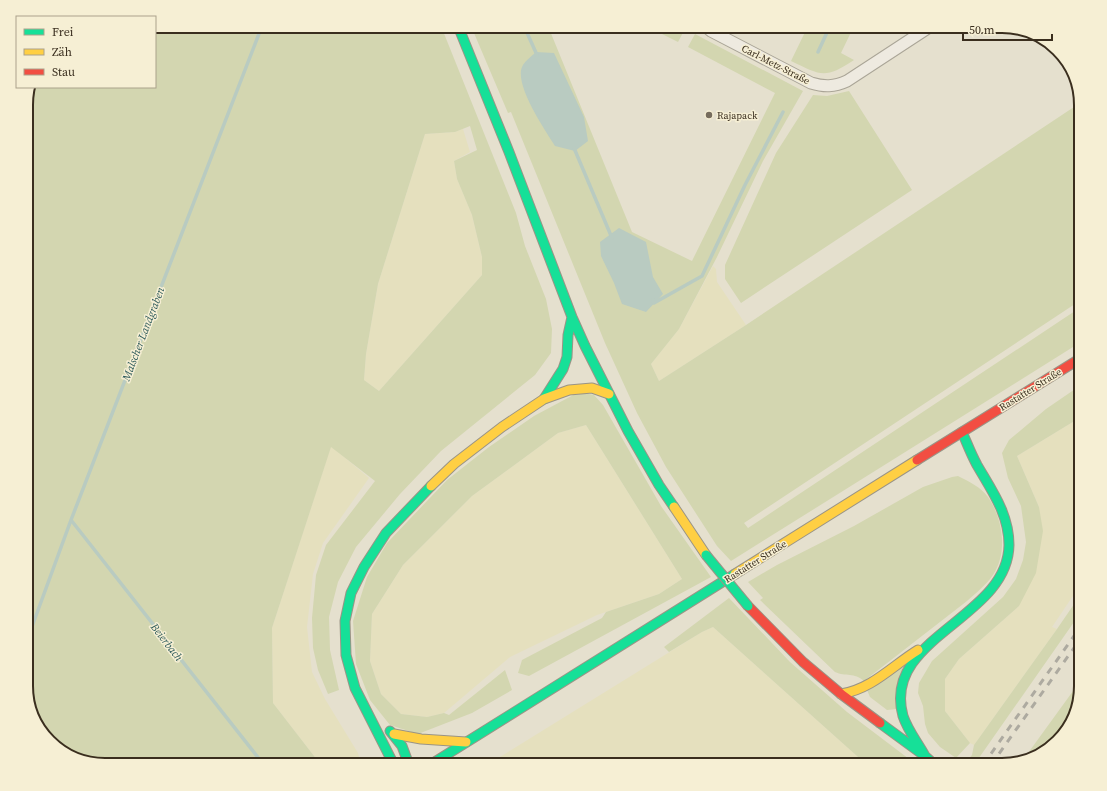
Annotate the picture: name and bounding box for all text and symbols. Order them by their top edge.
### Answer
legend [16,16,156,88]
scale bar [963,16,1052,42]
text: 50 m [969,22,995,38]
text: Frei [52,24,74,40]
street label: Carl-Metz-Straße [739,42,812,87]
text: Zäh [52,44,72,60]
text: Stau [52,64,75,80]
place label: Rajapack [717,109,758,122]
marker: Rajapack [704,110,714,120]
water label: Malscher Landgraben [118,284,169,384]
street label: Rastatter Straße [997,365,1064,414]
street label: Rastatter Straße [722,537,789,586]
water label: Beierbach [146,619,186,664]

